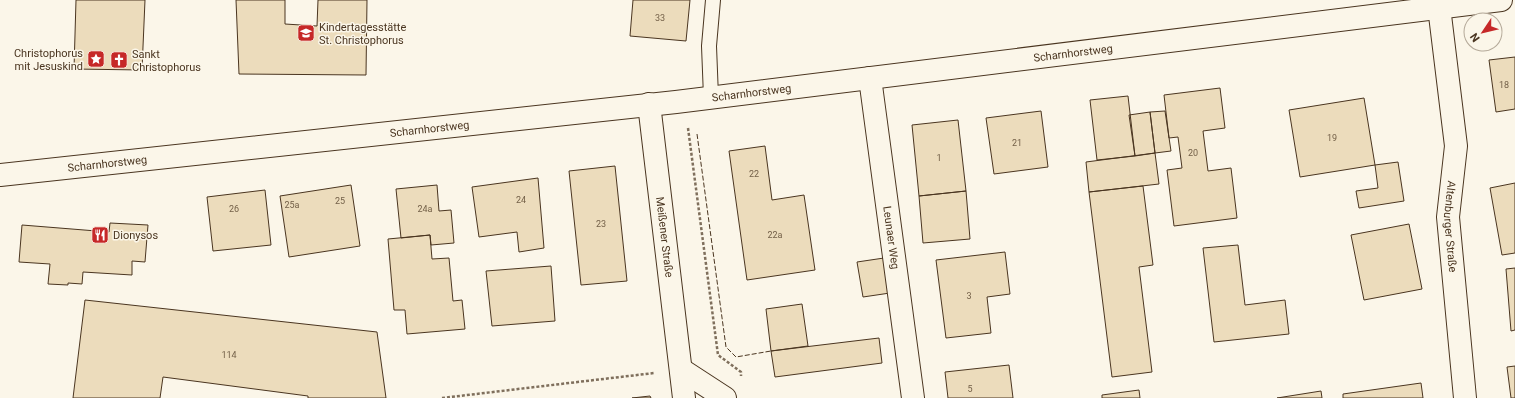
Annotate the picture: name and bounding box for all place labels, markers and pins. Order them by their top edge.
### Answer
place label: Kindertagesstätte St. Christophorus [319,21,406,47]
school or university icon: Kindertagesstätte St. Christophorus [296,23,316,43]
place label: Christophorus mit Jesuskind [14,47,83,73]
place label: Sankt Christophorus [132,48,201,74]
place icon: Christophorus mit Jesuskind [86,49,106,69]
church icon: Sankt Christophorus [109,50,129,70]
restaurant icon: Dionysos [90,225,110,245]
place label: Dionysos [113,229,158,242]

